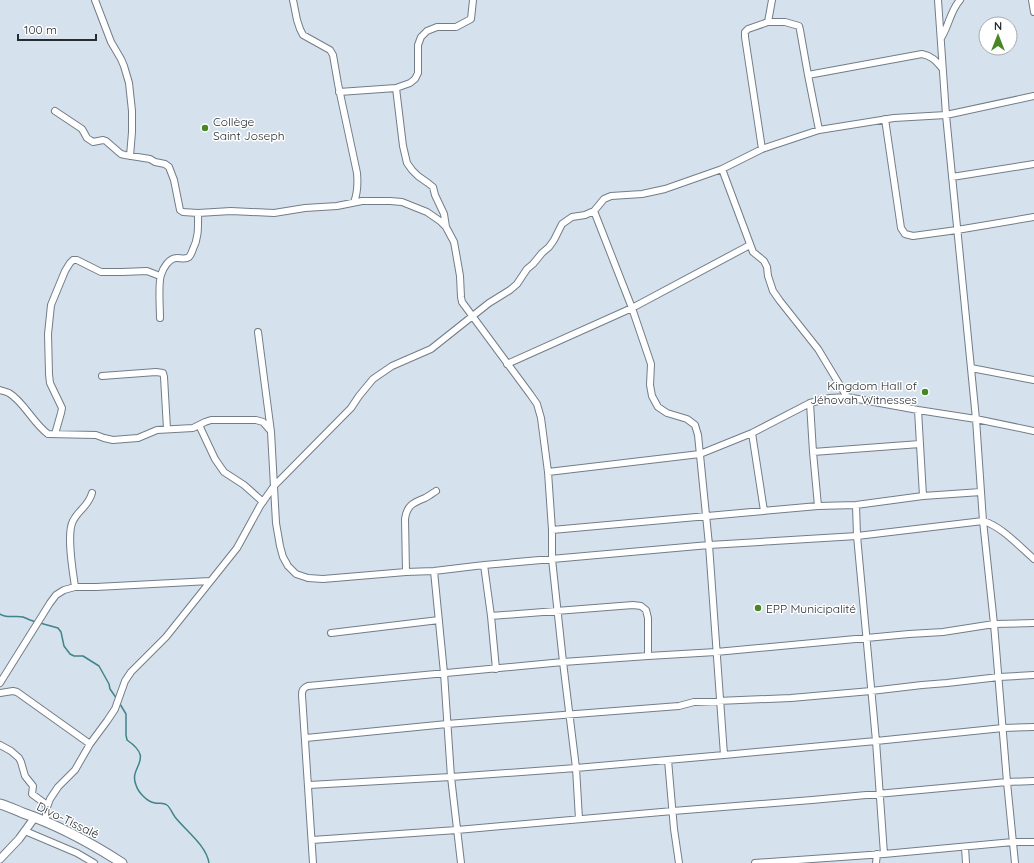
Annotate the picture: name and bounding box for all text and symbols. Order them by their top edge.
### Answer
scale bar [18,16,96,42]
north arrow [978,16,1018,56]
text: N [994,19,1002,33]
text: 100 m [24,22,57,37]
place label: Collège Saint Joseph [213,114,284,143]
marker: Collège Saint Joseph [200,123,210,133]
place label: Kingdom Hall of Jéhovah Witnesses [810,378,918,407]
marker: Kingdom Hall of Jéhovah Witnesses [920,387,930,397]
place label: EPP Municipalité [766,601,856,616]
marker: EPP Municipalité [753,603,763,613]
street label: Divo-Tissalé [34,799,102,842]

